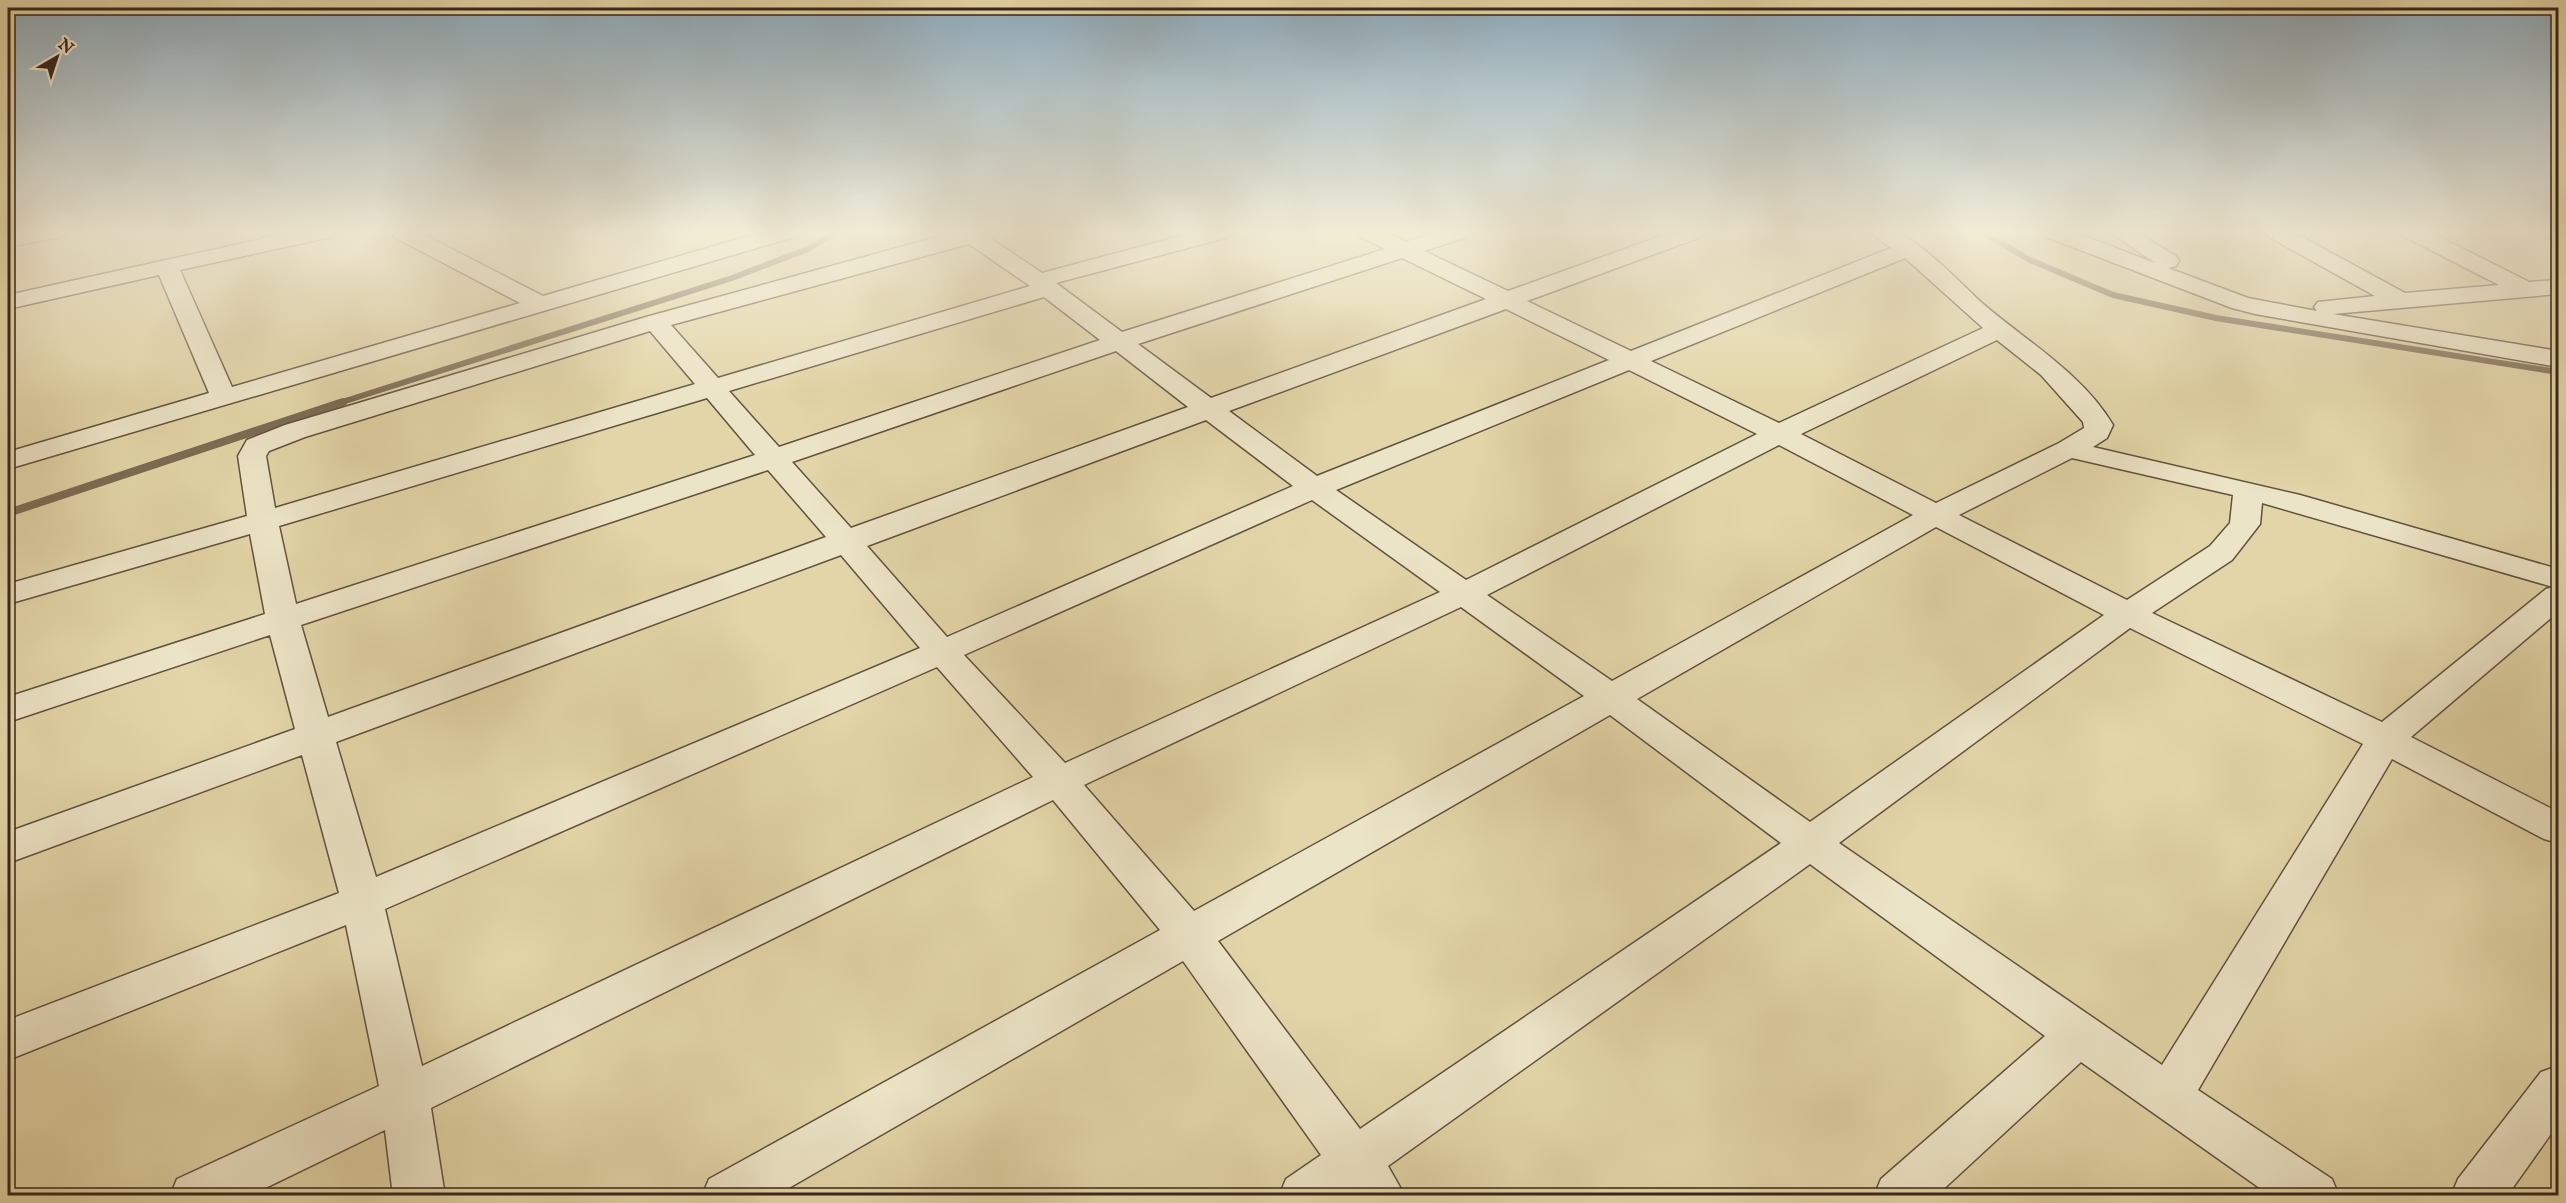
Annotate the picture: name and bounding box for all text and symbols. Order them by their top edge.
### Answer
north arrow [27,27,87,87]
text: N [53,34,77,59]

